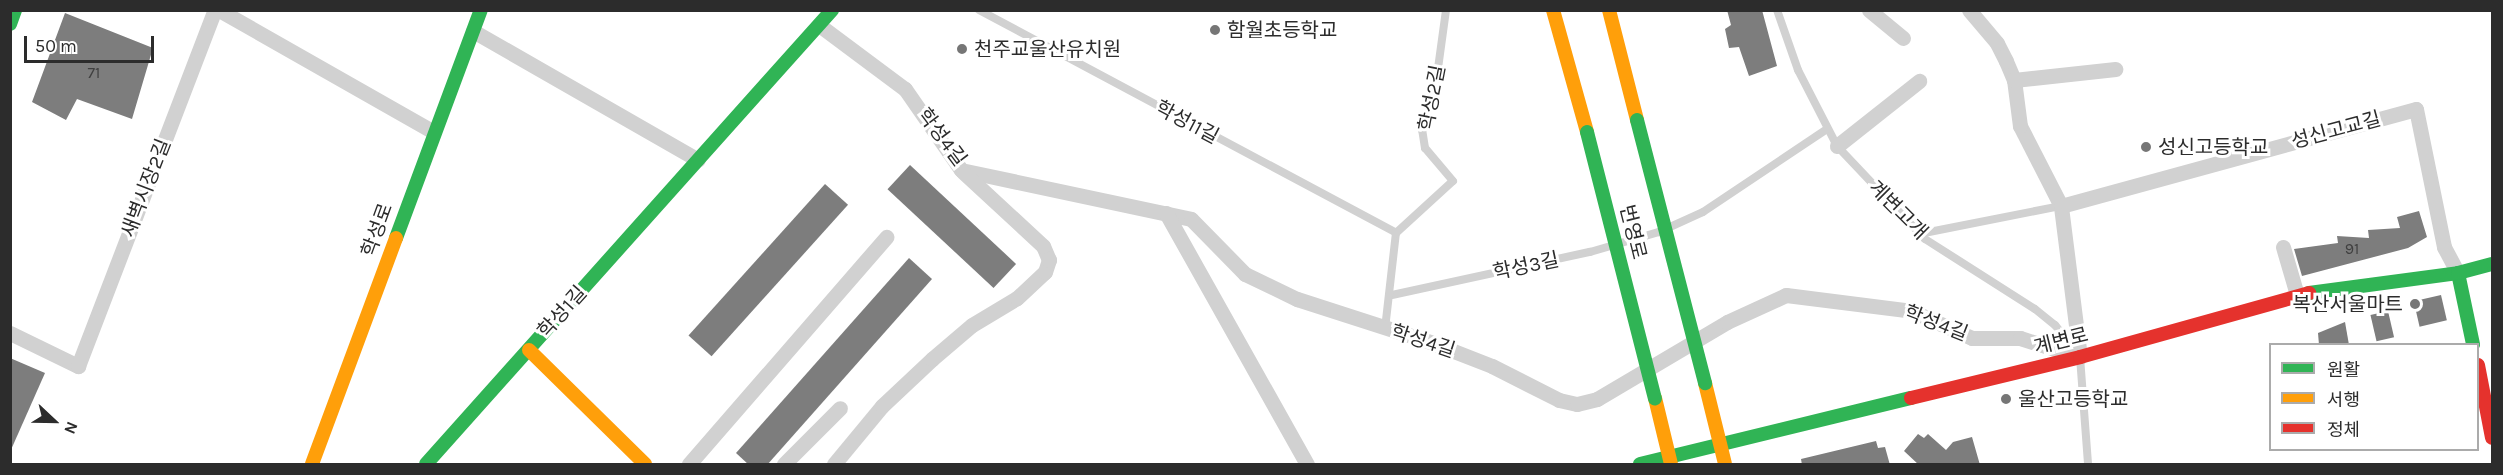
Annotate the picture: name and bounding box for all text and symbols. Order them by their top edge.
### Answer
place label: 함월초등학교 [1227,18,1337,42]
marker: 함월초등학교 [1208,23,1222,37]
scale bar [27,24,158,62]
text: 50 m [35,35,77,57]
place label: 천주교울산유치원 [974,37,1121,61]
marker: 천주교울산유치원 [955,42,969,56]
house number: 71 [88,63,100,83]
street label: 학성2길 [1414,63,1450,133]
street label: 학성11길 [1151,95,1223,149]
street label: 학성4길 [912,103,972,171]
street label: 성신고교길 [2288,107,2384,153]
street label: 새벽시장2길 [116,135,176,241]
place label: 성신고등학교 [2158,135,2268,159]
marker: 성신고등학교 [2139,140,2153,154]
street label: 계변고개 [1863,175,1933,245]
street label: 학성로 [356,200,398,260]
street label: 번영로 [1615,202,1651,262]
house number: 91 [2345,239,2359,259]
street label: 학성3길 [1491,247,1561,285]
street label: 학성1길 [532,281,592,343]
place label: 복산서울마트 [2293,292,2403,316]
marker: 복산서울마트 [2408,297,2422,311]
street label: 학성4길 [1901,300,1971,346]
street label: 학성4길 [1388,319,1458,363]
street label: 계변로 [2031,323,2091,359]
legend [2269,343,2479,451]
text: 원활 [2327,359,2360,381]
place label: 울산고등학교 [2018,387,2128,411]
text: 서행 [2327,389,2360,411]
north arrow [24,391,84,451]
marker: 울산고등학교 [1999,392,2013,406]
text: N [60,419,82,437]
text: 정체 [2327,419,2360,441]

